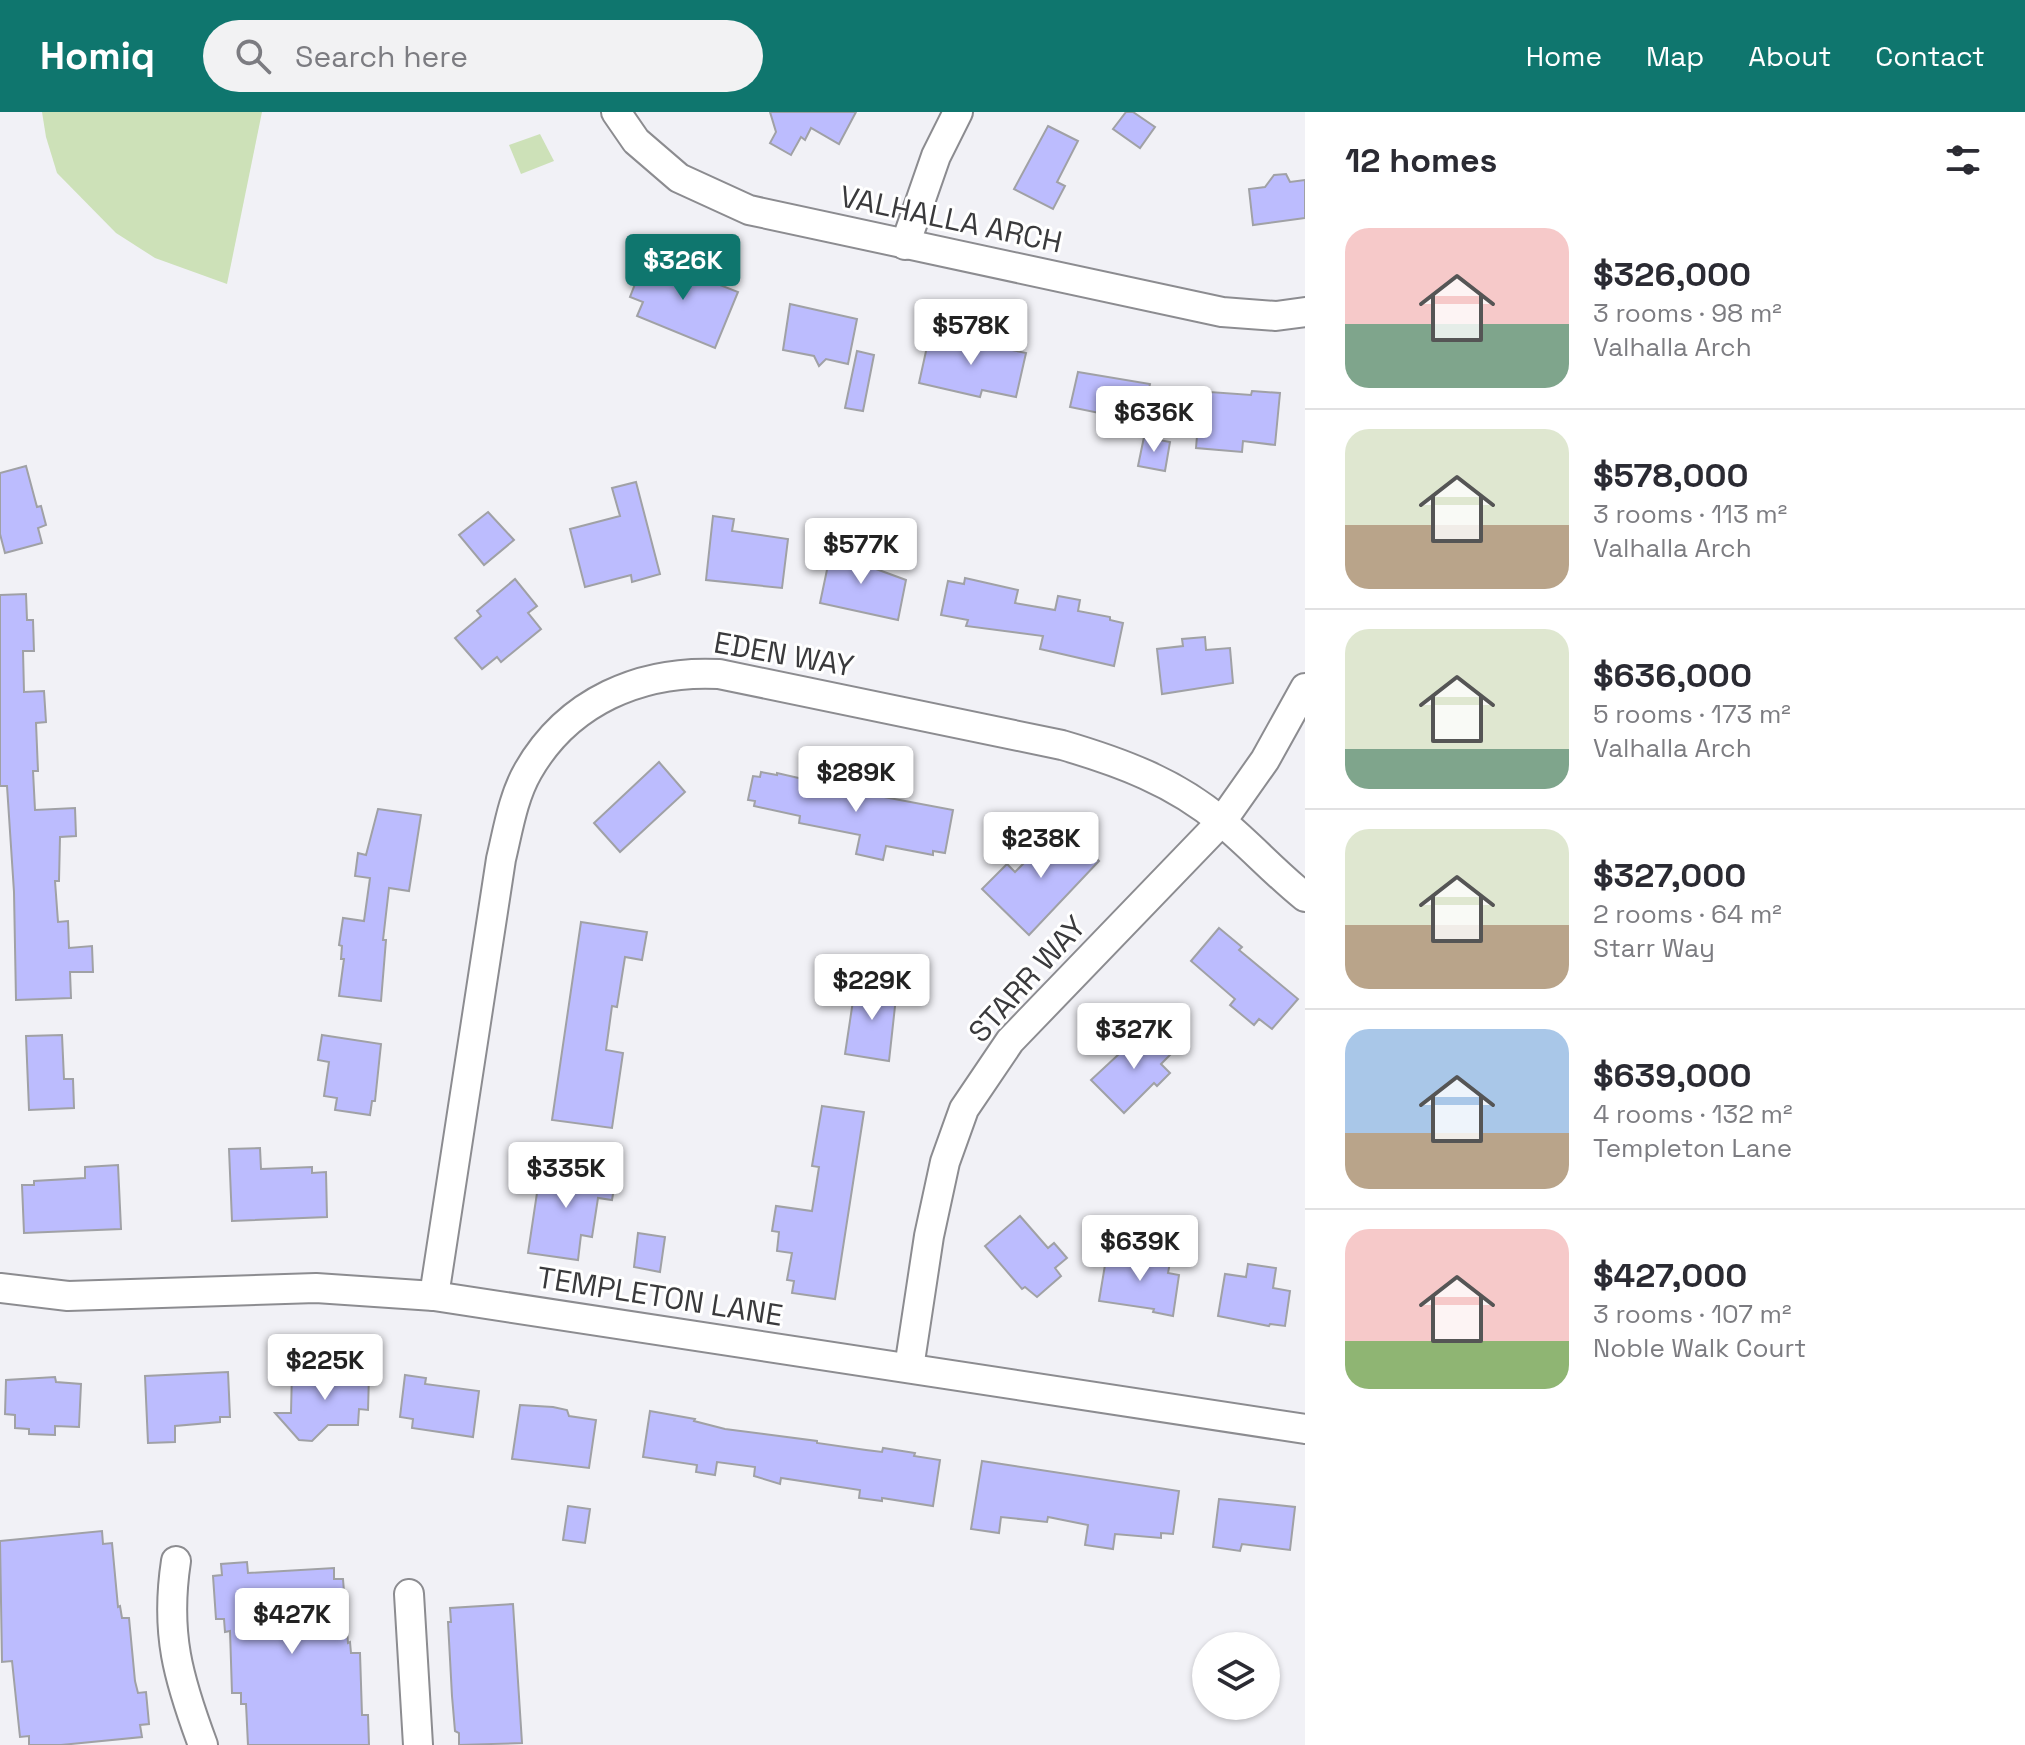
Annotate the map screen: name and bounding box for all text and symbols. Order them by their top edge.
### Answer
search box [203,20,763,92]
text: Homiq [40,32,155,80]
icon: search [231,34,275,78]
text: Search here [295,37,468,76]
text: Home [1526,38,1602,74]
text: Map [1646,38,1704,74]
text: About [1748,38,1831,74]
text: Contact [1875,38,1985,74]
icon: filters [1941,138,1985,182]
text: 12 homes [1345,139,1497,182]
street label: VALHALLA ARCH [836,176,1066,262]
pin: $326K [627,234,739,302]
text: $326K [643,243,723,277]
text: $326,000 [1593,253,1751,296]
icon: home [1409,260,1505,356]
text: 3 rooms · 98 m² [1593,296,1782,330]
pin: $578K [915,299,1027,367]
text: $578K [932,308,1010,342]
text: Valhalla Arch [1593,330,1752,364]
pin: $636K [1098,386,1210,454]
text: $636K [1114,395,1194,429]
text: $578,000 [1593,454,1749,497]
icon: home [1409,461,1505,557]
text: 3 rooms · 113 m² [1593,497,1787,531]
pin: $577K [805,518,917,586]
text: $577K [823,527,899,561]
text: Valhalla Arch [1593,531,1752,565]
street label: EDEN WAY [711,623,857,685]
text: $636,000 [1593,654,1752,697]
icon: home [1409,661,1505,757]
text: 5 rooms · 173 m² [1593,697,1791,731]
text: Valhalla Arch [1593,731,1752,765]
pin: $289K [800,746,912,814]
text: $289K [816,755,896,789]
pin: $238K [985,812,1097,880]
text: $238K [1002,821,1080,855]
text: $327,000 [1593,854,1746,897]
icon: home [1409,861,1505,957]
text: 2 rooms · 64 m² [1593,897,1782,931]
street label: STARR WAY [960,907,1094,1051]
text: Starr Way [1593,931,1715,965]
pin: $229K [816,954,928,1022]
text: $229K [833,963,911,997]
pin: $327K [1078,1003,1190,1071]
text: $327K [1095,1012,1173,1046]
text: $639,000 [1593,1054,1752,1097]
icon: home [1409,1061,1505,1157]
text: 4 rooms · 132 m² [1593,1097,1793,1131]
text: Templeton Lane [1593,1131,1792,1165]
pin: $335K [510,1142,622,1210]
text: $335K [526,1151,606,1185]
pin: $639K [1084,1215,1196,1283]
text: $639K [1100,1224,1180,1258]
text: $427,000 [1593,1254,1747,1297]
street label: TEMPLETON LANE [534,1257,786,1335]
icon: home [1409,1261,1505,1357]
text: 3 rooms · 107 m² [1593,1297,1791,1331]
text: Noble Walk Court [1593,1331,1806,1365]
pin: $225K [269,1334,381,1402]
text: $225K [286,1343,364,1377]
pin: $427K [236,1588,348,1656]
text: $427K [253,1597,331,1631]
map controls [1192,1632,1280,1720]
button: layers [1192,1632,1280,1720]

